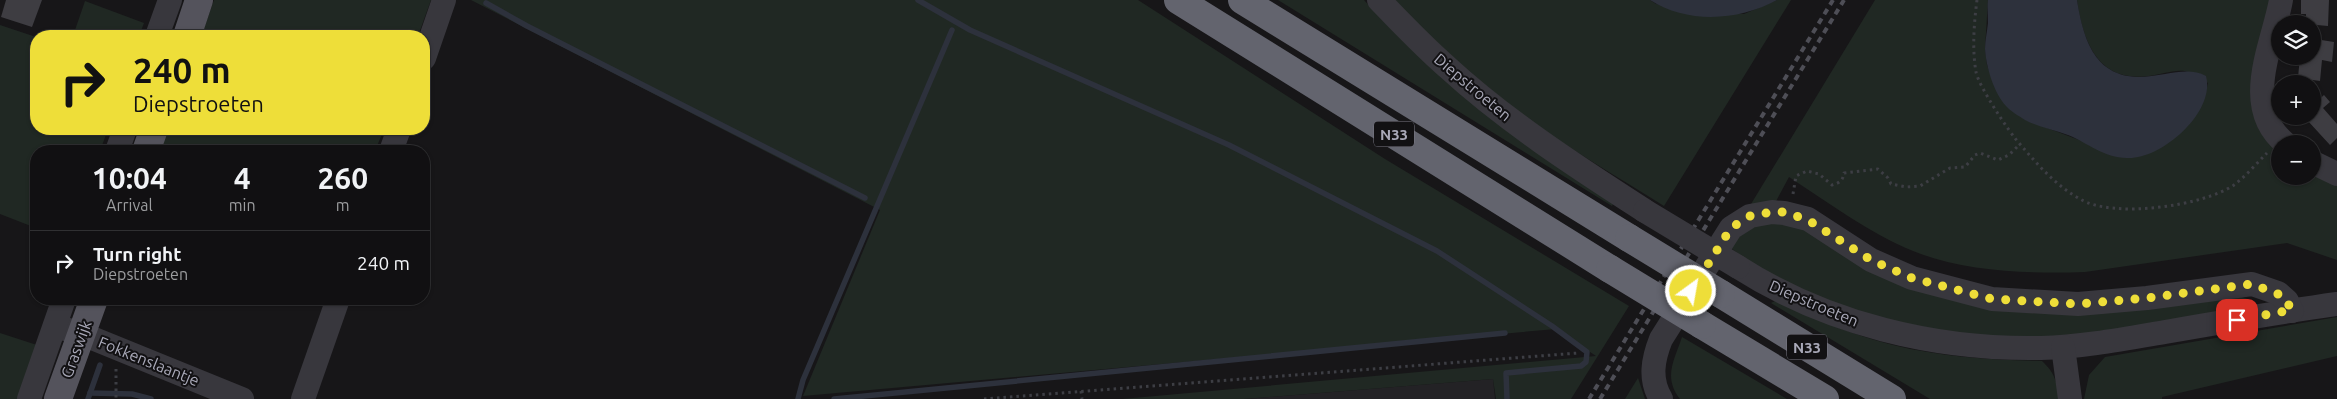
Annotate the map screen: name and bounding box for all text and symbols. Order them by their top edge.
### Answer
map controls [2271,15,2321,185]
button: layers [2271,15,2321,65]
icon: right [50,50,115,115]
text: 240 m [133,50,231,90]
street label: Diepstroeten [1431,50,1515,124]
button: + [2271,75,2321,125]
text: Diepstroeten [133,91,264,116]
road number: N33 [1374,122,1414,146]
button: − [2271,135,2321,185]
text: 10:04 [92,161,167,195]
text: 4 [234,161,251,195]
text: 260 [317,161,368,195]
text: Arrival [106,196,153,214]
text: min [229,196,256,214]
text: m [336,196,350,214]
text: Turn right [93,243,181,265]
icon: right [50,249,78,277]
text: 240 m [357,252,410,274]
position arrow [1664,264,1716,316]
text: Diepstroeten [93,265,188,283]
street label: Diepstroeten [1767,276,1861,330]
pin [2216,299,2258,341]
icon: arrive [2223,306,2251,334]
street label: Graswijk [57,318,95,380]
street label: Fokkenslaantje [96,333,202,389]
road number: N33 [1787,334,1827,360]

